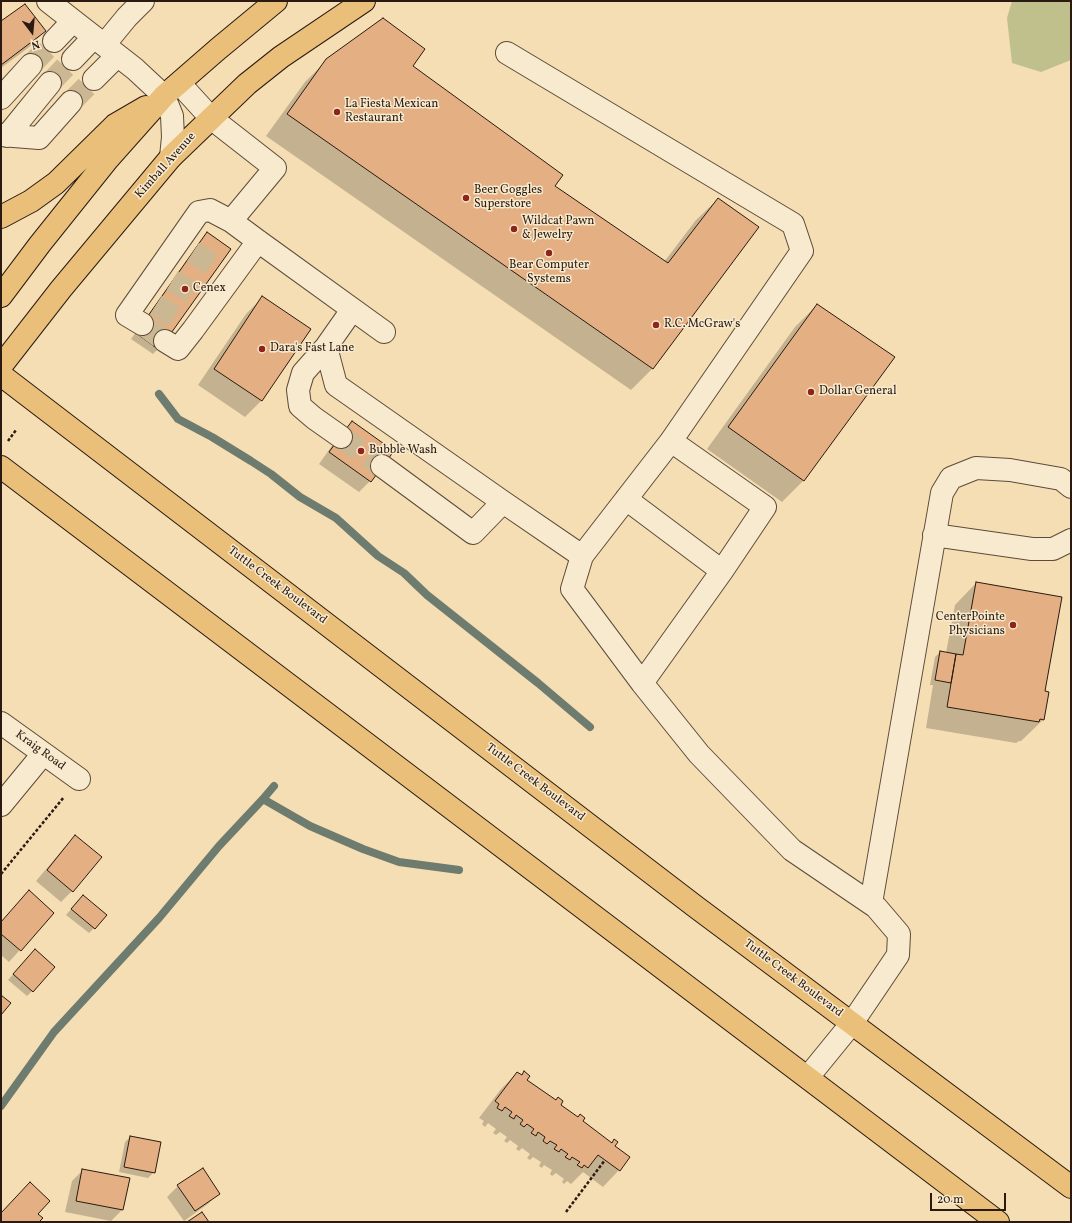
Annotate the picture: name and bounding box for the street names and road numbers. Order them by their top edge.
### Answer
street label: Kimball Avenue [133,130,199,202]
street label: Tuttle Creek Boulevard [225,544,329,628]
street label: Kraig Road [12,728,68,774]
street label: Tuttle Creek Boulevard [483,741,587,825]
street label: Tuttle Creek Boulevard [741,937,845,1021]

